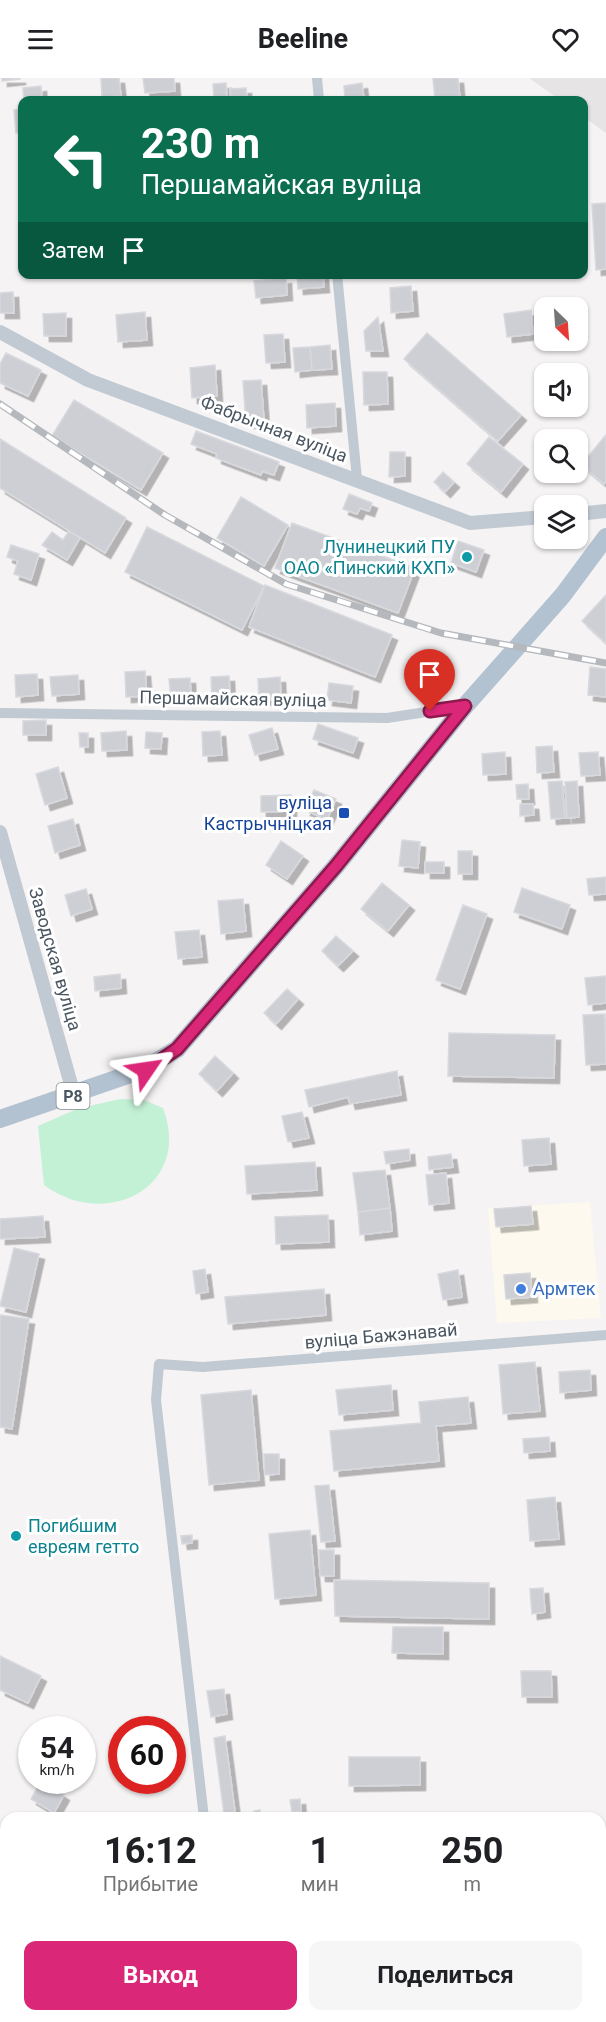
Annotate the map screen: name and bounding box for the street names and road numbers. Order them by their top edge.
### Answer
street label: Фабрычная вуліца [198,391,351,466]
street label: Першамайская вуліца [139,686,327,711]
street label: Заводская вуліца [25,885,86,1033]
road number: Р8 [56,1083,90,1109]
street label: вуліца Бажэнавай [304,1318,458,1353]

